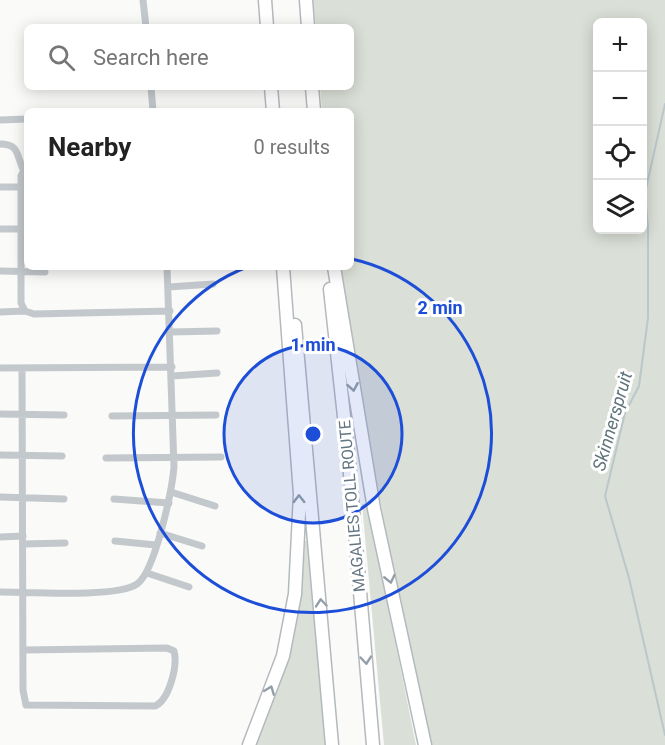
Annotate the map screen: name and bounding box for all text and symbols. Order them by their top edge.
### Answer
map controls [593,18,647,234]
button: + [593,18,647,72]
search box [24,24,354,90]
icon: search [45,41,78,74]
text: Search here [93,45,209,70]
button: − [593,72,647,126]
button: locate [593,126,647,180]
text: Nearby [48,132,131,162]
text: 0 results [254,135,330,159]
button: layers [593,180,647,234]
text: 2 min [417,297,463,318]
text: 1 min [290,334,336,355]
water label: Skinnerspruit [588,369,636,473]
one-way arrow [347,382,359,392]
street label: MAGALIES TOLL ROUTE [335,419,369,593]
centre of rings [303,424,323,444]
one-way arrow [293,495,306,504]
one-way arrow [383,573,396,583]
one-way arrow [314,598,327,607]
one-way arrow [359,655,372,664]
one-way arrow [262,685,275,696]

